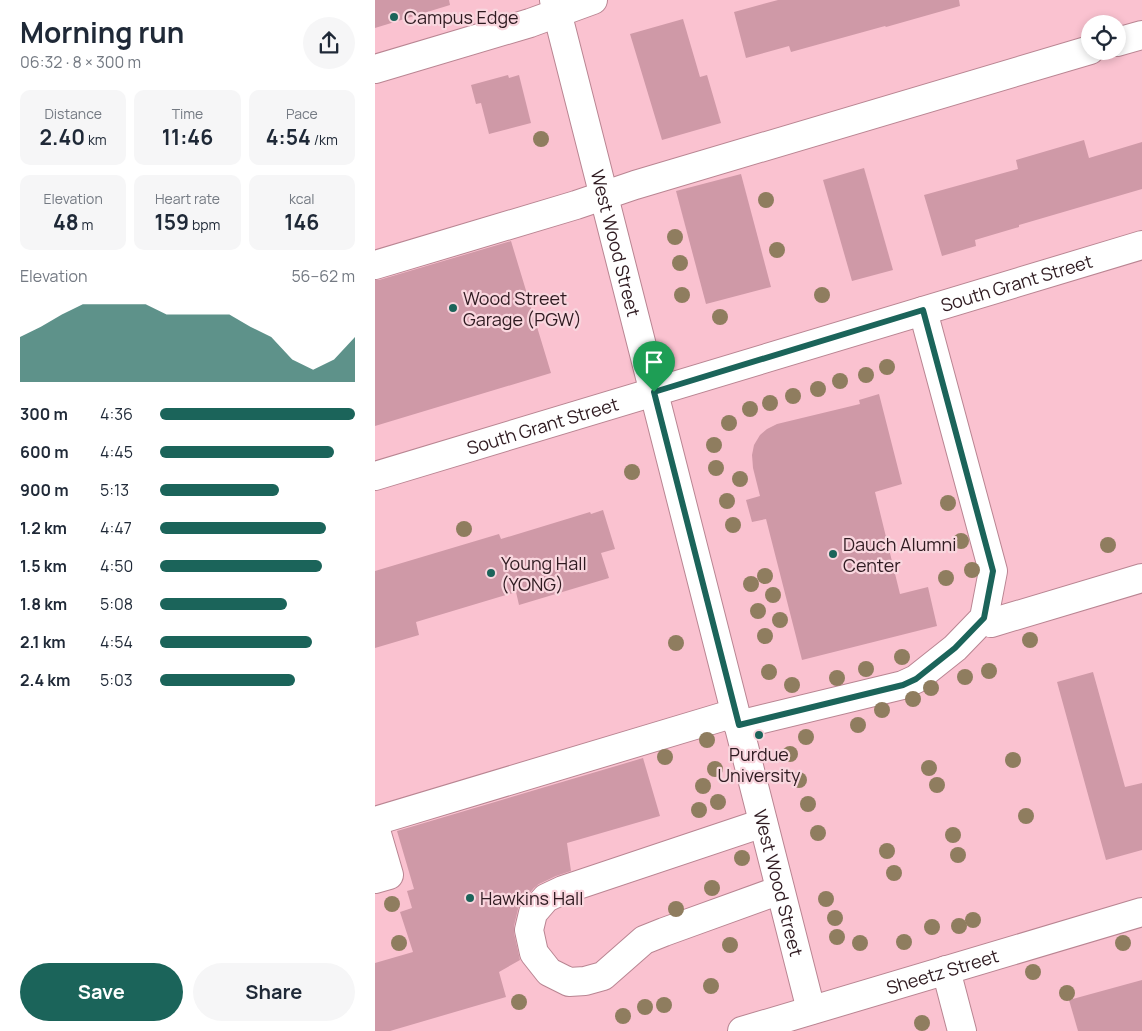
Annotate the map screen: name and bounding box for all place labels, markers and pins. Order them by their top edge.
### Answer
place label: Campus Edge [404,5,519,29]
marker: Campus Edge [388,11,400,23]
place label: Wood Street Garage (PGW) [463,286,582,331]
marker: Wood Street Garage (PGW) [447,302,459,314]
pin [633,341,675,392]
place label: Dauch Alumni Center [843,532,957,577]
marker: Dauch Alumni Center [827,548,839,560]
place label: Young Hall (YONG) [501,551,587,596]
marker: Young Hall (YONG) [485,567,497,579]
marker: Purdue University [753,729,765,741]
place label: Purdue University [717,742,801,787]
place label: Hawkins Hall [480,886,583,910]
marker: Hawkins Hall [464,892,476,904]

